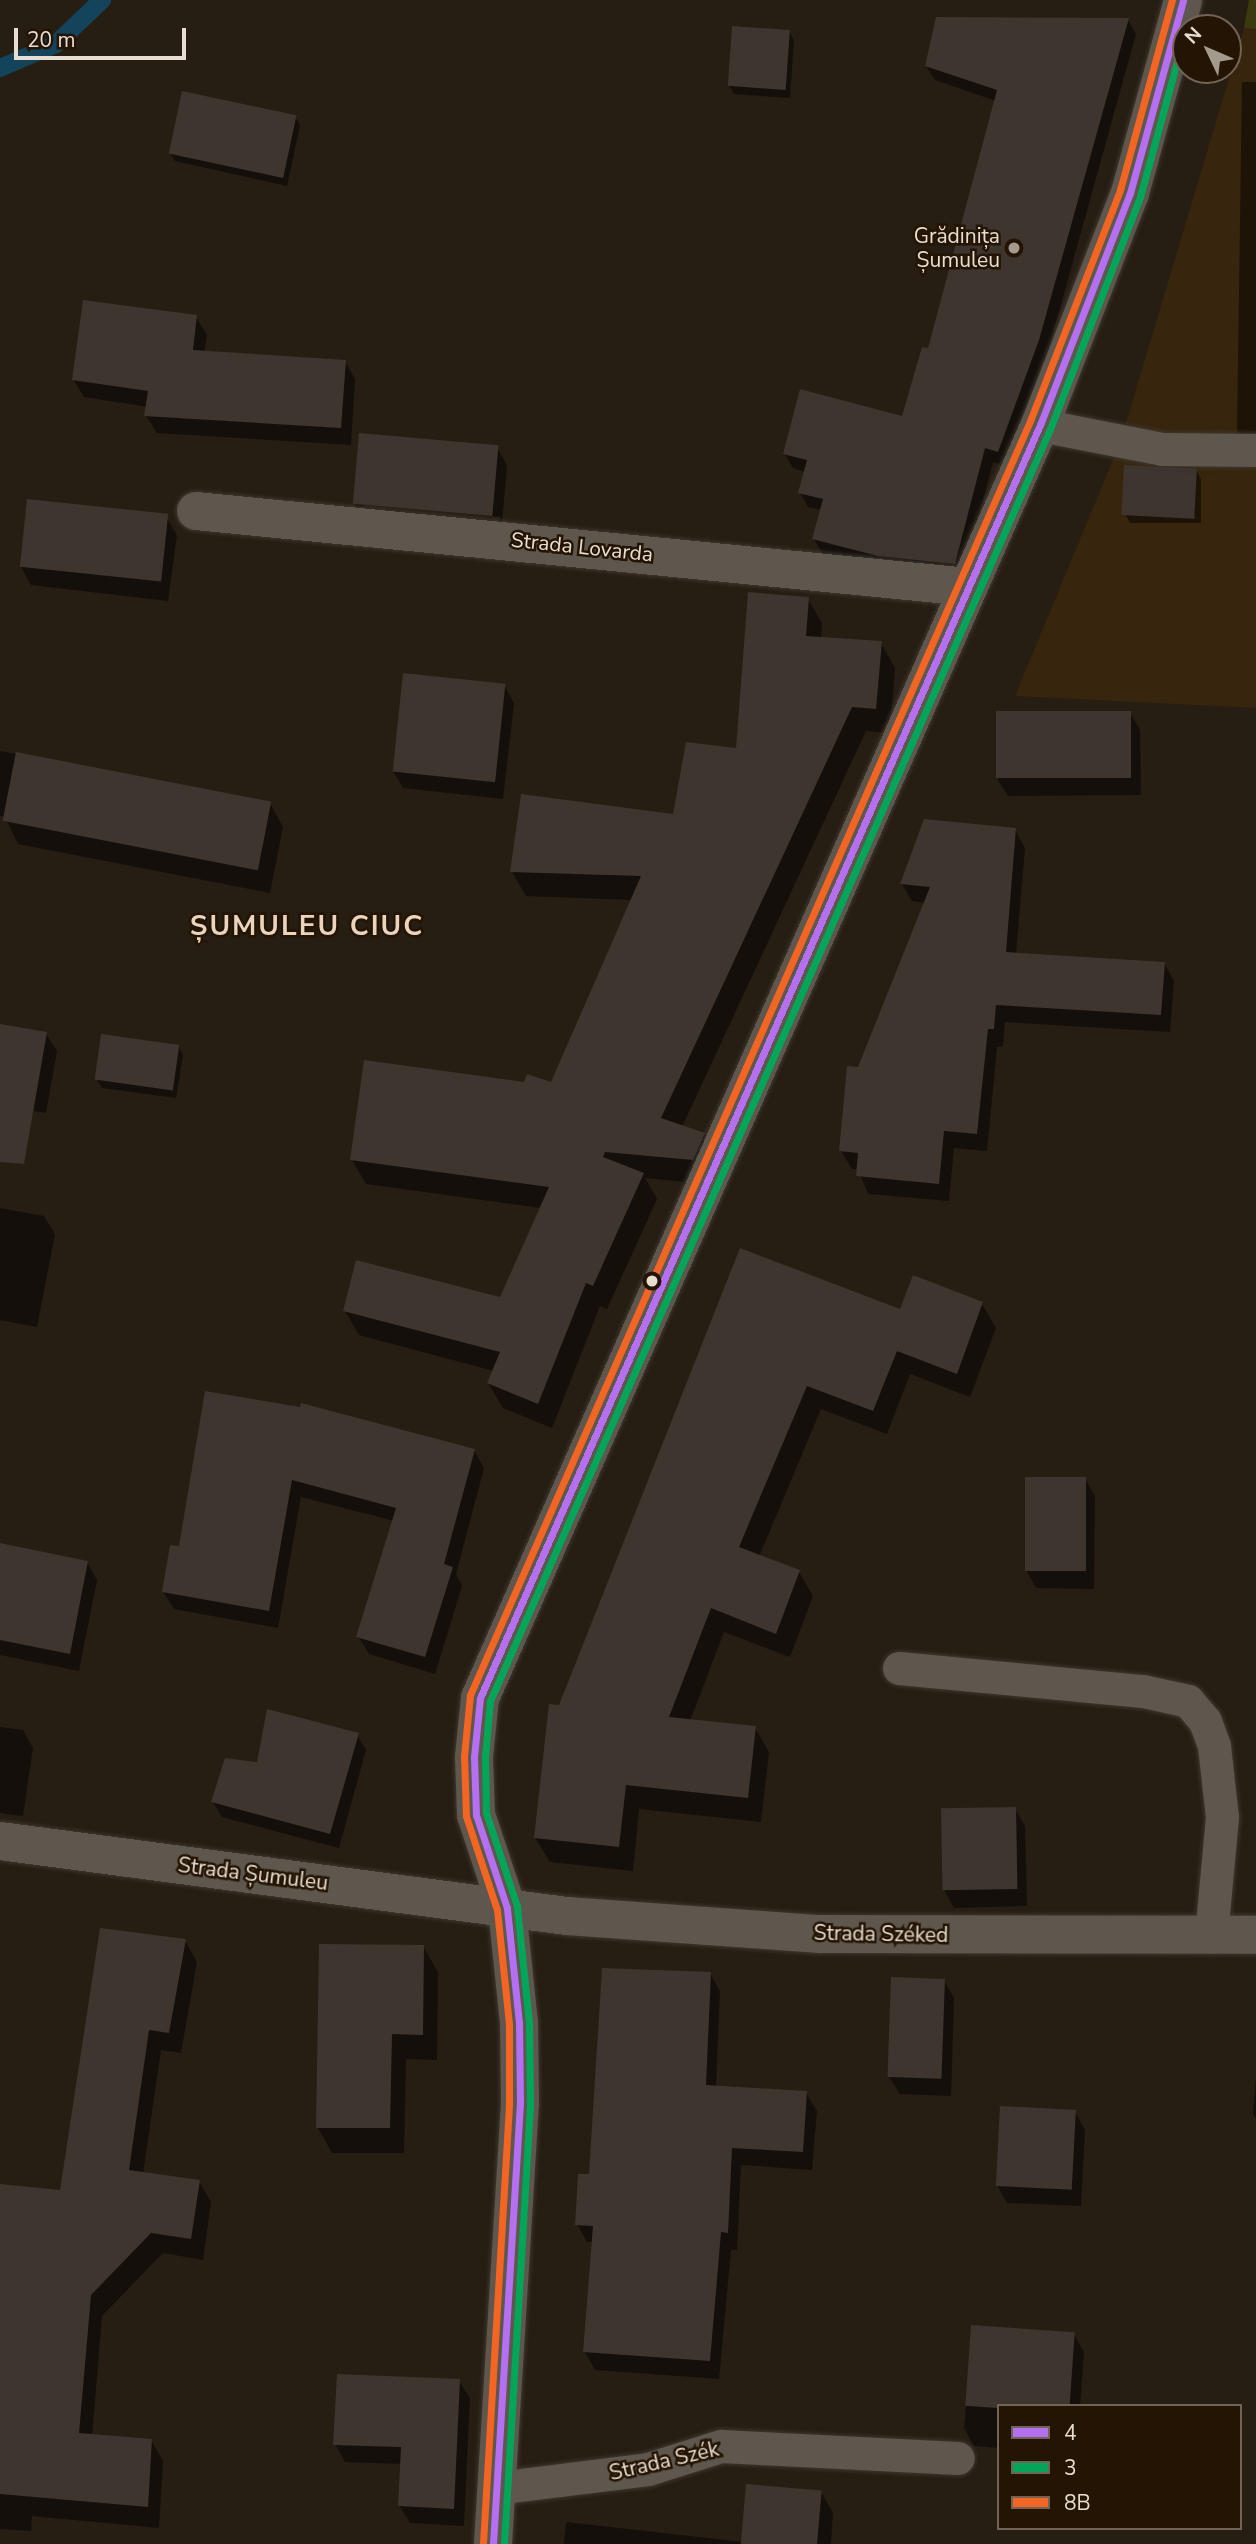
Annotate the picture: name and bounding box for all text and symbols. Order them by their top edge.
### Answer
scale bar [18,14,189,58]
north arrow [1172,14,1242,84]
text: N [1179,22,1208,50]
text: 20 m [27,26,76,54]
place label: Grădinița Șumuleu [914,223,1000,273]
marker: Grădinița Șumuleu [1006,240,1022,256]
street label: Strada Lovarda [510,527,654,567]
district label: ȘUMULEU CIUC [191,909,423,943]
unlabelled marker [645,1274,659,1288]
street label: Strada Șumuleu [176,1852,330,1896]
street label: Strada Széked [813,1920,949,1948]
legend [997,2404,1242,2530]
text: 4 [1064,2419,1077,2447]
street label: Strada Szék [607,2436,721,2486]
text: 3 [1064,2454,1077,2482]
text: 8B [1064,2489,1091,2517]

